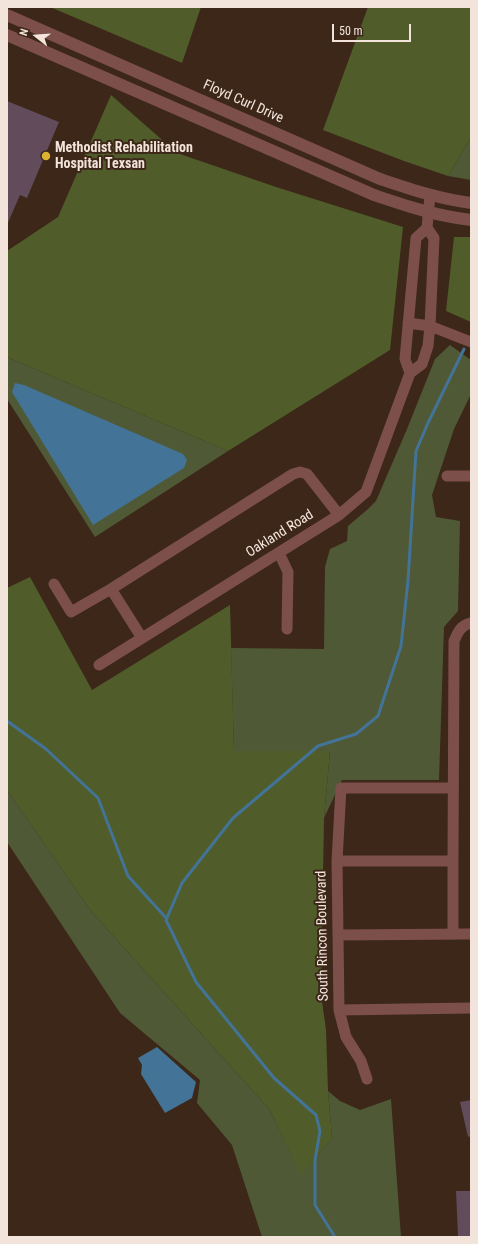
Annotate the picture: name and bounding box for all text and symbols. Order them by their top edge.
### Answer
north arrow [16,16,56,56]
scale bar [334,16,413,42]
text: 50 m [339,24,363,38]
text: N [17,27,31,37]
street label: Floyd Curl Drive [200,77,286,127]
place label: Methodist Rehabilitation Hospital Texsan [55,140,193,172]
marker: Methodist Rehabilitation Hospital Texsan [40,150,52,162]
street label: Oakland Road [243,507,317,561]
street label: South Rincon Boulevard [313,870,333,1002]

